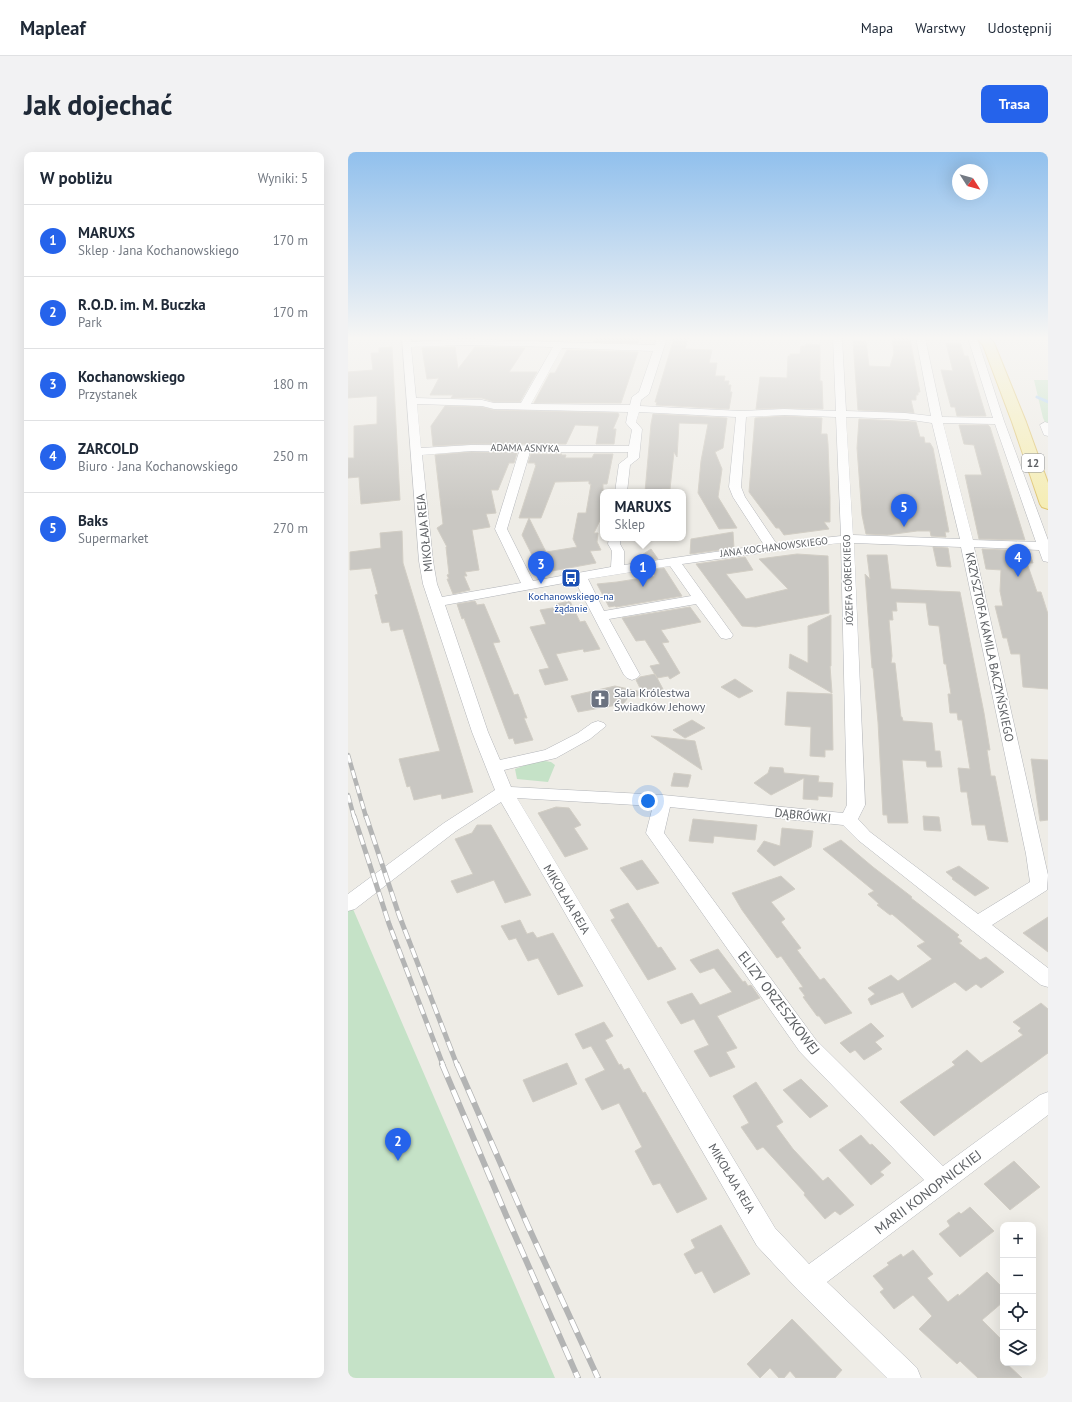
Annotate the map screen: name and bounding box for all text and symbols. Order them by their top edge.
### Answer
text: Mapleaf [20,16,86,40]
text: Mapa [861,19,893,37]
text: Warstwy [915,19,966,37]
text: Udostępnij [988,19,1052,37]
button: Trasa [981,85,1048,123]
text: Jak dojechać [24,86,172,123]
north arrow [952,164,988,200]
text: W pobliżu [40,167,112,189]
text: Wyniki: 5 [258,170,308,187]
text: MARUXS [78,223,135,242]
text: 1 [49,232,57,249]
text: 170 m [273,232,308,249]
text: Sklep · Jana Kochanowskiego [78,242,239,259]
text: R.O.D. im. M. Buczka [78,295,206,314]
text: 2 [49,304,57,321]
text: 170 m [273,304,308,321]
text: Park [78,314,102,331]
text: Kochanowskiego [78,367,185,386]
text: 3 [49,376,57,393]
text: 180 m [273,376,308,393]
text: Przystanek [78,386,137,403]
text: ZARCOLD [78,439,139,458]
street label: ADAMA ASNYKA [490,441,560,455]
text: 4 [49,448,57,465]
text: 250 m [273,448,308,465]
road number: 12 [1022,454,1044,472]
text: Biuro · Jana Kochanowskiego [78,458,238,475]
popup [600,489,686,541]
street label: MIKOŁAJA REJA [412,493,436,573]
pin: 5 [891,494,917,527]
text: MARUXS [615,497,671,516]
text: Baks [78,511,108,530]
text: Sklep [615,516,645,533]
text: 5 [49,520,57,537]
text: 270 m [273,520,308,537]
text: Supermarket [78,530,148,547]
street label: JANA KOCHANOWSKIEGO [718,534,829,560]
street label: JÓZEFA GÓRECKIEGO [840,534,856,627]
pin: 4 [1005,544,1031,577]
pin: 3 [528,551,554,584]
street label: KRZYSZTOFA KAMILA BACZYŃSKIEGO [963,551,1017,743]
pin: 1 [630,554,656,587]
bus stop icon: Kochanowskiego-na żądanie [560,567,582,589]
place label: Kochanowskiego-na żądanie [528,590,614,615]
place label: Sala Królestwa Świadków Jehowy [614,685,706,714]
church icon: Sala Królestwa Świadków Jehowy [589,688,611,710]
your location [638,791,658,811]
street label: DĄBRÓWKI [774,805,832,825]
street label: MIKOŁAJA REJA [540,861,594,937]
street label: ELIZY ORZESZKOWEJ [734,948,824,1058]
pin: 2 [385,1128,411,1161]
street label: MIKOŁAJA REJA [705,1140,759,1216]
street label: MARII KONOPNICKIEJ [871,1146,985,1238]
map controls [1000,1222,1036,1366]
button: + [1000,1222,1036,1258]
button: − [1000,1258,1036,1294]
button: locate [1000,1294,1036,1330]
button: layers [1000,1330,1036,1366]

